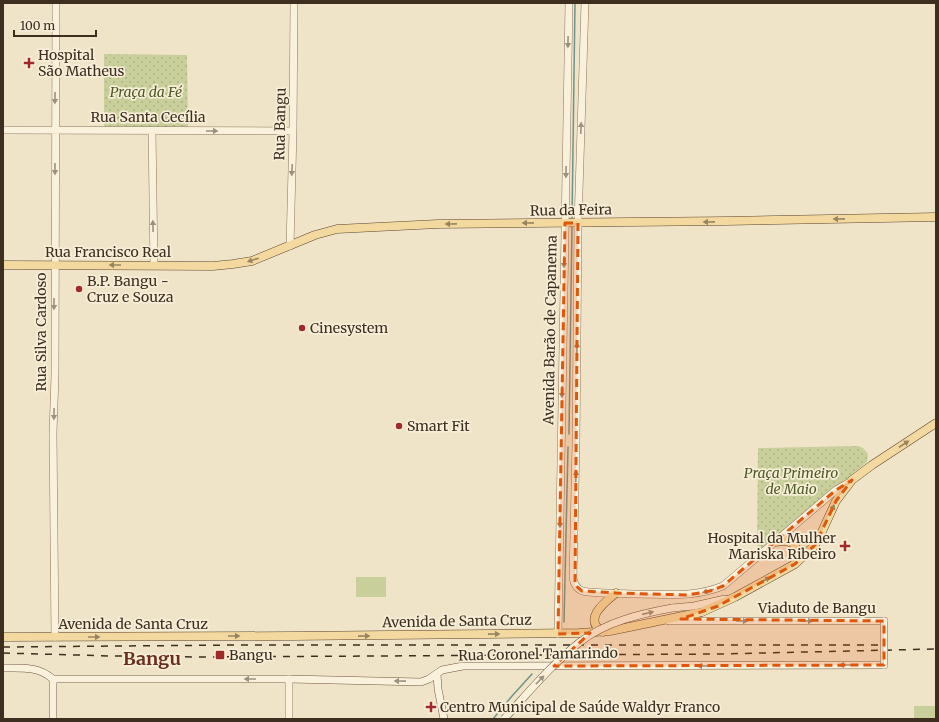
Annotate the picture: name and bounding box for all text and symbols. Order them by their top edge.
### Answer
scale bar [14,12,96,38]
text: 100 m [20,18,55,33]
one-way arrow [565,36,571,49]
place label: Hospital São Matheus [38,46,125,80]
marker: Hospital São Matheus [23,57,35,69]
park label: Praça da Fé [110,83,183,101]
street label: Rua Bangu [270,87,290,161]
one-way arrow [52,92,58,105]
street label: Rua Santa Cecília [90,108,206,126]
one-way arrow [578,122,585,134]
one-way arrow [206,127,218,134]
one-way arrow [52,163,58,176]
one-way arrow [289,164,295,177]
one-way arrow [563,166,569,179]
street label: Rua da Feira [530,200,613,220]
one-way arrow [833,215,845,222]
one-way arrow [150,219,156,232]
one-way arrow [702,219,715,225]
one-way arrow [521,220,534,226]
one-way arrow [444,221,457,227]
street label: Avenida Barão de Capanema [539,235,561,426]
street label: Rua Francisco Real [45,243,172,261]
one-way arrow [561,256,568,268]
one-way arrow [247,257,259,263]
one-way arrow [108,262,121,268]
place label: B.P. Bangu - Cruz e Souza [87,272,174,306]
street label: Rua Silva Cardoso [32,273,50,391]
marker: B.P. Bangu - Cruz e Souza [74,284,84,294]
one-way arrow [51,298,57,311]
place label: Cinesystem [310,319,388,337]
marker: Cinesystem [297,323,307,333]
one-way arrow [574,341,580,354]
one-way arrow [559,386,565,399]
one-way arrow [51,408,57,421]
place label: Smart Fit [407,417,470,435]
marker: Smart Fit [394,421,404,431]
one-way arrow [899,440,909,448]
park label: Praça Primeiro de Maio [744,464,838,498]
one-way arrow [572,470,579,482]
one-way arrow [829,504,835,515]
one-way arrow [557,516,563,529]
place label: Hospital da Mulher Mariska Ribeiro [708,529,836,563]
marker: Hospital da Mulher Mariska Ribeiro [839,540,851,552]
one-way arrow [759,577,771,584]
one-way arrow [702,588,714,594]
street label: Viaduto de Bangu [757,599,876,617]
one-way arrow [642,609,654,615]
street label: Avenida de Santa Cruz [381,611,532,631]
street label: Avenida de Santa Cruz [57,615,208,633]
one-way arrow [736,618,749,624]
one-way arrow [801,618,814,624]
one-way arrow [488,631,501,637]
one-way arrow [228,633,240,640]
one-way arrow [358,633,371,639]
one-way arrow [88,634,101,640]
street label: Rua Coronel Tamarindo [458,644,618,664]
place label: Bangu [229,646,273,664]
district label: Bangu [123,647,181,670]
marker: Bangu [214,649,226,661]
one-way arrow [838,662,851,668]
one-way arrow [696,663,709,669]
one-way arrow [243,676,256,682]
one-way arrow [535,676,544,685]
one-way arrow [393,678,406,684]
place label: Centro Municipal de Saúde Waldyr Franco [440,698,720,716]
marker: Centro Municipal de Saúde Waldyr Franco [425,701,437,713]

